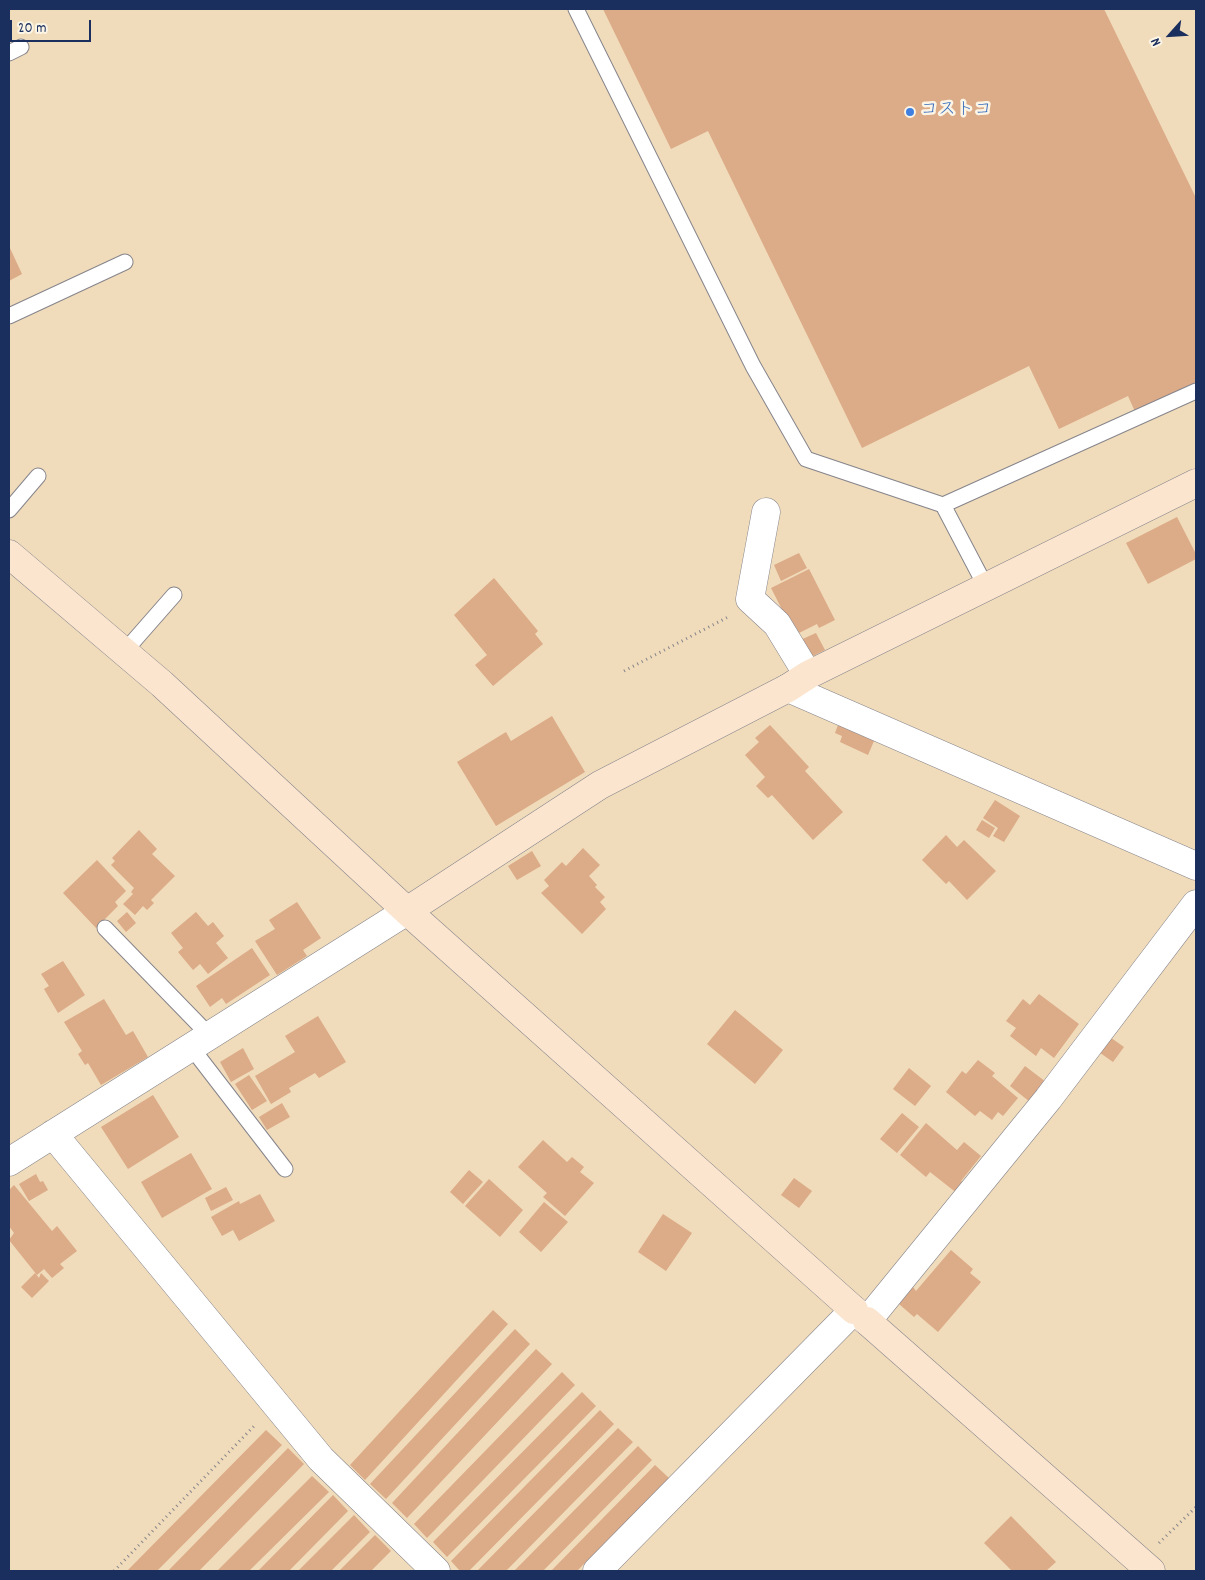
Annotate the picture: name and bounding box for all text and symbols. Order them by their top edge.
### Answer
scale bar [12,10,94,42]
north arrow [1145,10,1195,60]
text: 20 m [18,18,46,40]
text: N [1146,34,1167,49]
place label: コストコ [920,101,992,123]
marker: コストコ [904,106,916,118]

